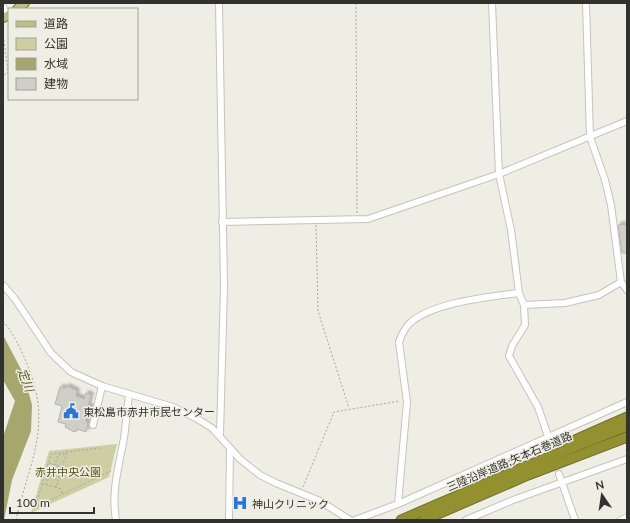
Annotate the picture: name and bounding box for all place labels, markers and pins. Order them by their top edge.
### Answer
public building icon: 東松島市赤井市民センター [62,402,80,420]
place label: 東松島市赤井市民センター [83,405,215,418]
hospital icon: 神山クリニック [231,494,249,512]
place label: 神山クリニック [252,497,329,510]

